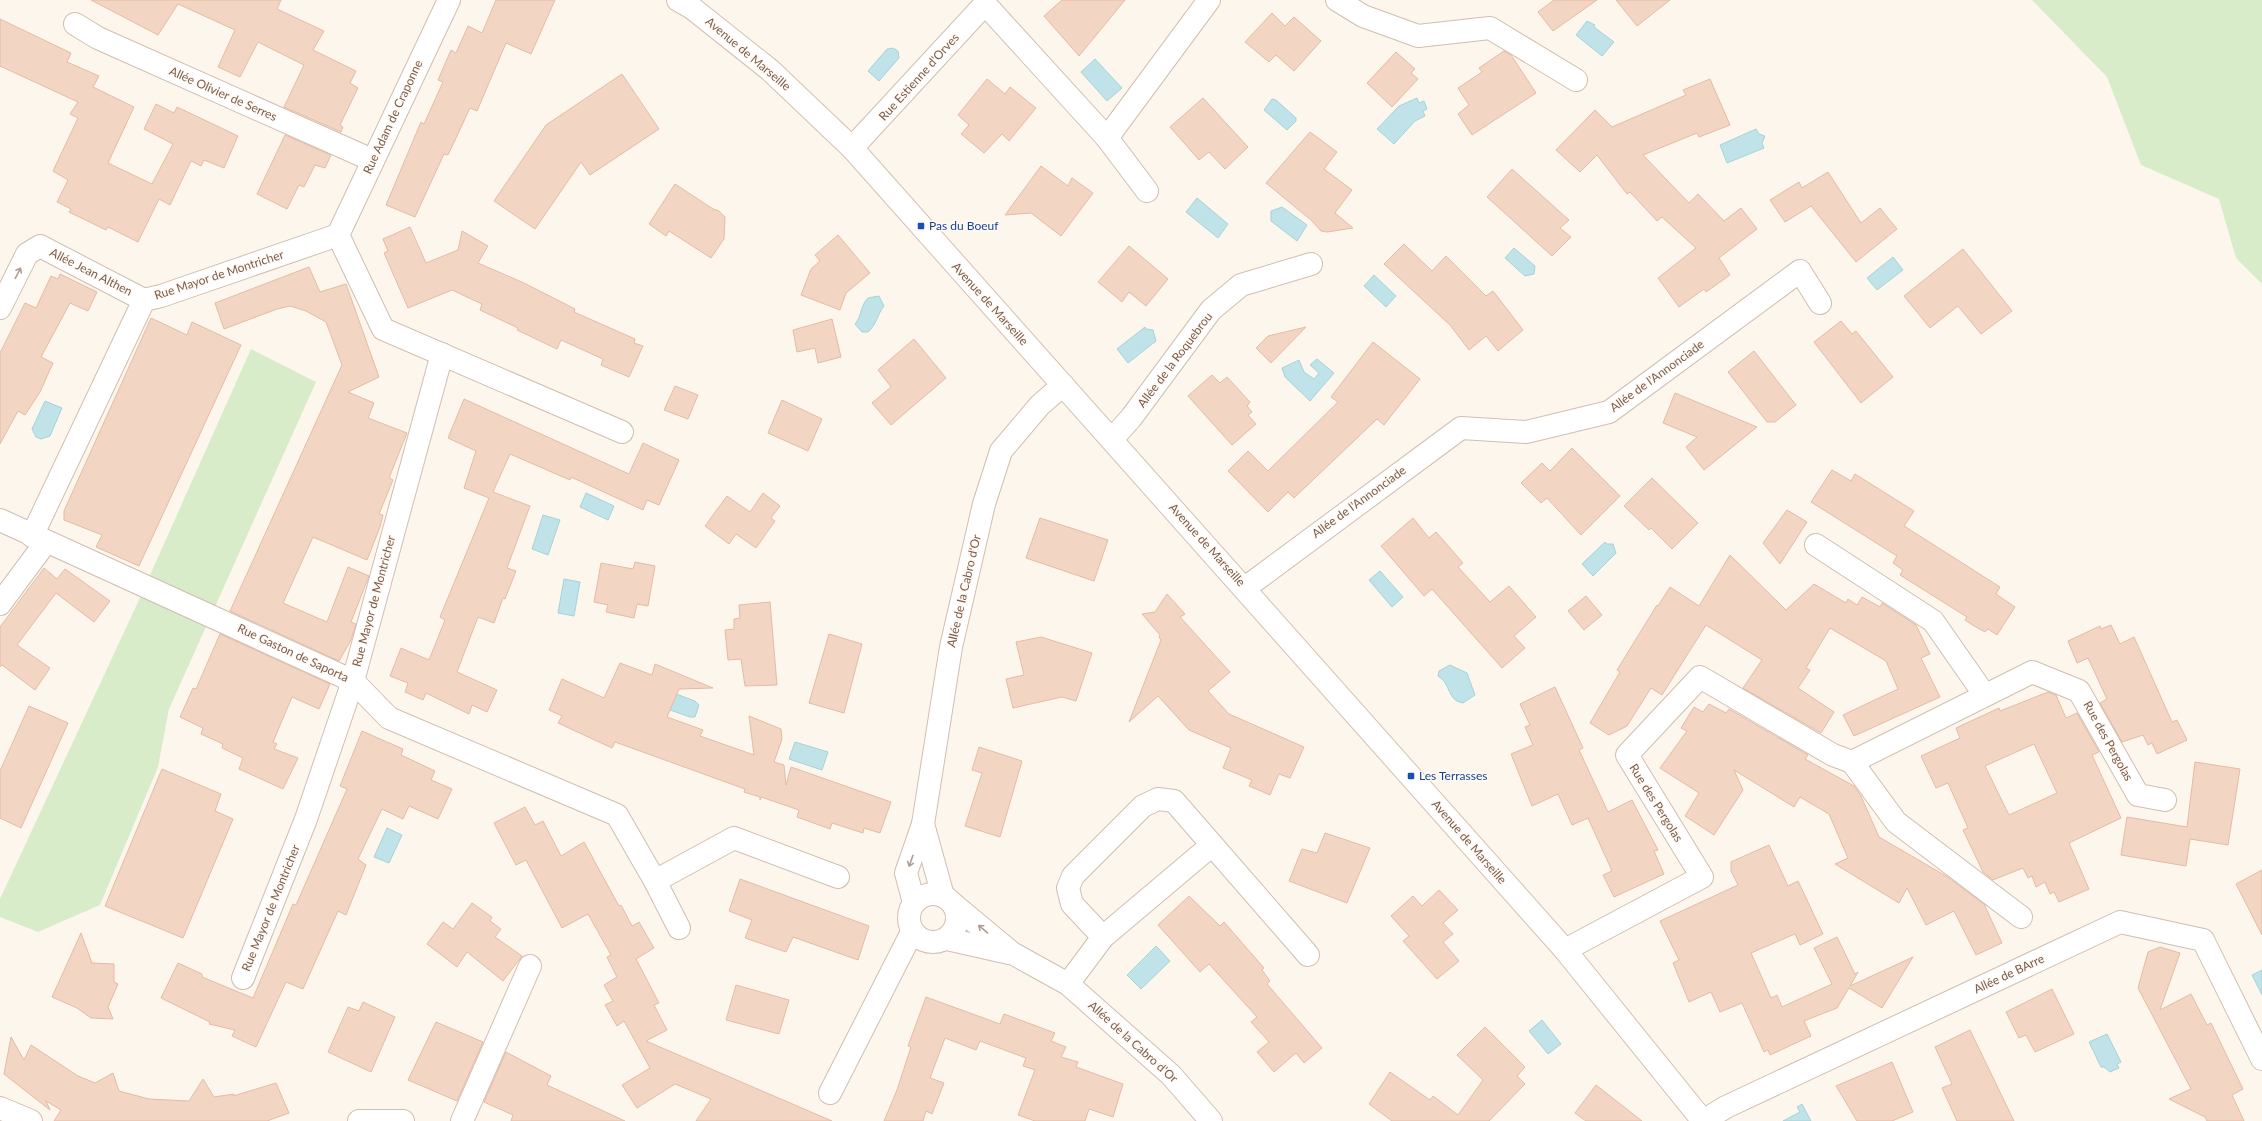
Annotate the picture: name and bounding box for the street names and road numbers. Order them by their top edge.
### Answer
street label: Avenue de Marseille [703,14,794,94]
street label: Rue Estienne d'Orves [875,30,962,123]
street label: Rue Adam de Craponne [360,57,426,176]
street label: Allée Olivier de Serres [167,63,279,124]
street label: Allée Jean Althen [47,244,135,299]
street label: Rue Mayor de Montricher [152,246,286,303]
street label: Avenue de Marseille [949,259,1032,348]
street label: Allée de la Roquebrou [1134,309,1215,410]
street label: Allée de l’Annonciade [1607,336,1707,415]
street label: Allée de l’Annonciade [1309,462,1409,541]
street label: Avenue de Marseille [1166,500,1249,589]
street label: Allée de la Cabro d'Or [943,532,984,649]
street label: Rue Mayor de Montricher [349,533,398,668]
street label: Rue Gaston de Saporta [235,620,351,685]
street label: Rue des Pergolas [2080,698,2137,783]
street label: Rue des Pergolas [1626,761,1686,844]
street label: Avenue de Marseille [1429,797,1510,887]
street label: Rue Mayor de Montricher [238,842,303,973]
street label: Allée de BArre [1971,951,2046,996]
street label: Allée de la Cabro d'Or [1085,998,1182,1086]

